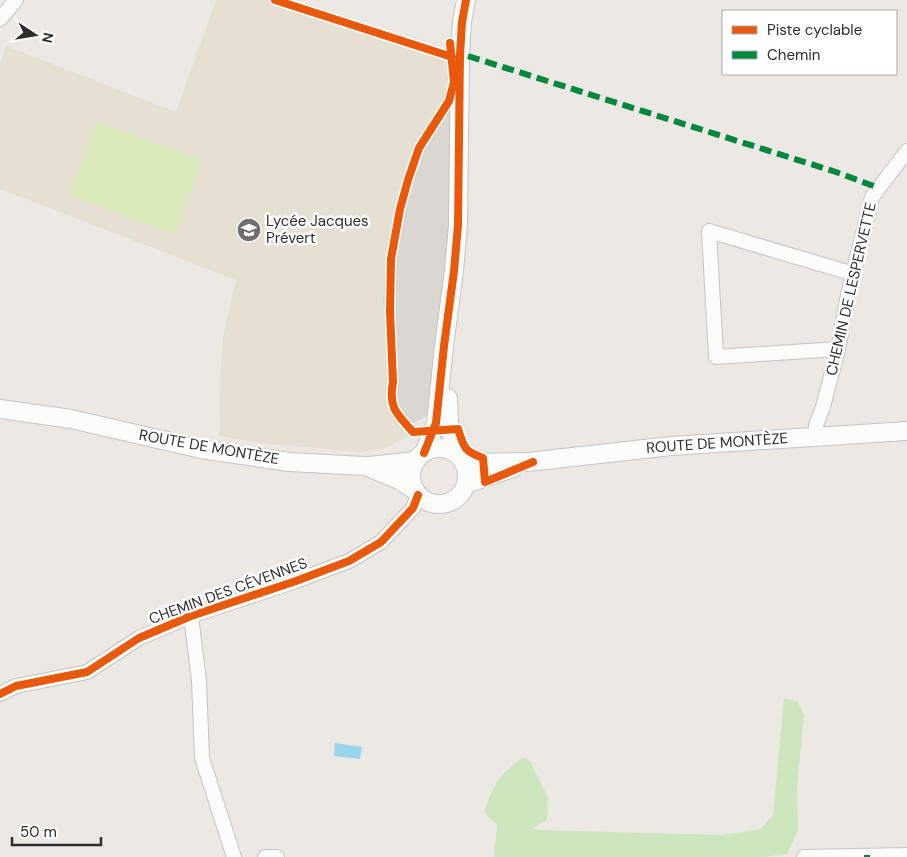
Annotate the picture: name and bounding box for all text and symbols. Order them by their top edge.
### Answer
north arrow [10,10,60,60]
legend [722,10,897,75]
text: Piste cyclable [767,20,862,40]
text: N [38,31,58,45]
text: Chemin [767,45,820,65]
street label: CHEMIN DE LESPERVETTE [821,200,881,378]
place label: Lycée Jacques Prévert [266,211,369,248]
school or university icon: Lycée Jacques Prévert [236,217,262,243]
street label: ROUTE DE MONTÈZE [137,425,281,469]
street label: ROUTE DE MONTÈZE [645,428,789,458]
street label: CHEMIN DES CÉVENNES [146,553,310,629]
scale bar [12,814,101,846]
text: 50 m [20,822,57,842]

